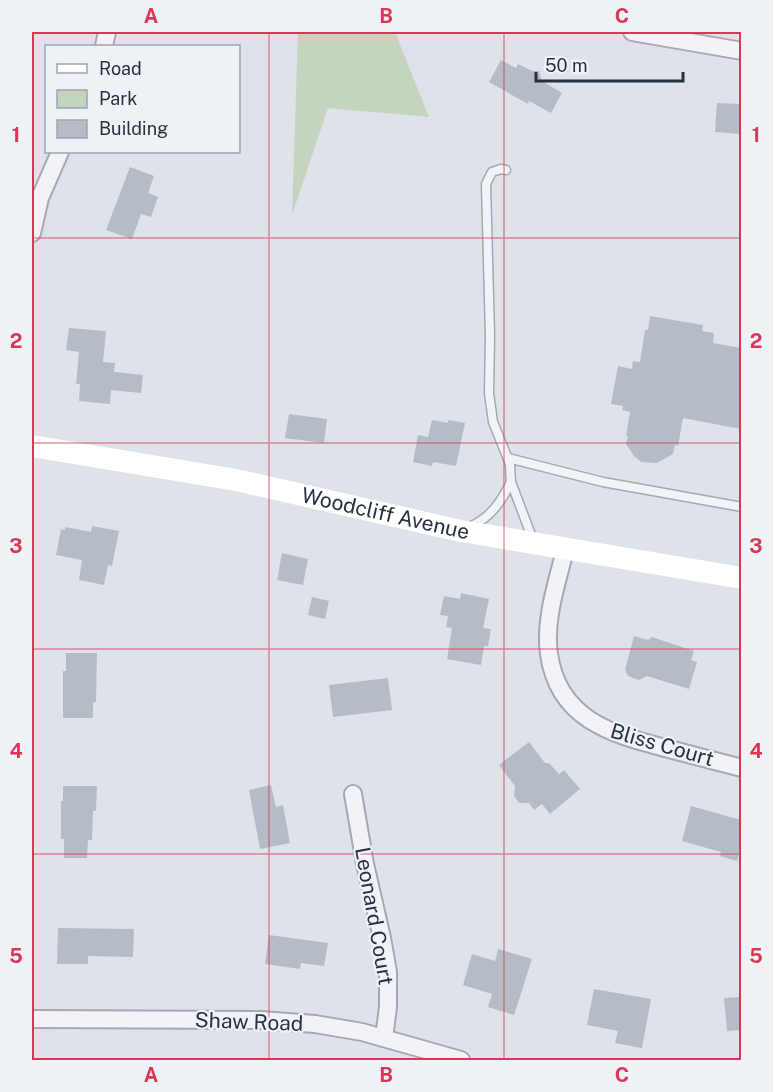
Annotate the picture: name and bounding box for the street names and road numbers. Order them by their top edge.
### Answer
street label: Woodcliff Avenue [299,482,471,544]
street label: Bliss Court [608,718,717,771]
street label: Leonard Court [350,845,399,987]
street label: Shaw Road [194,1007,304,1036]

